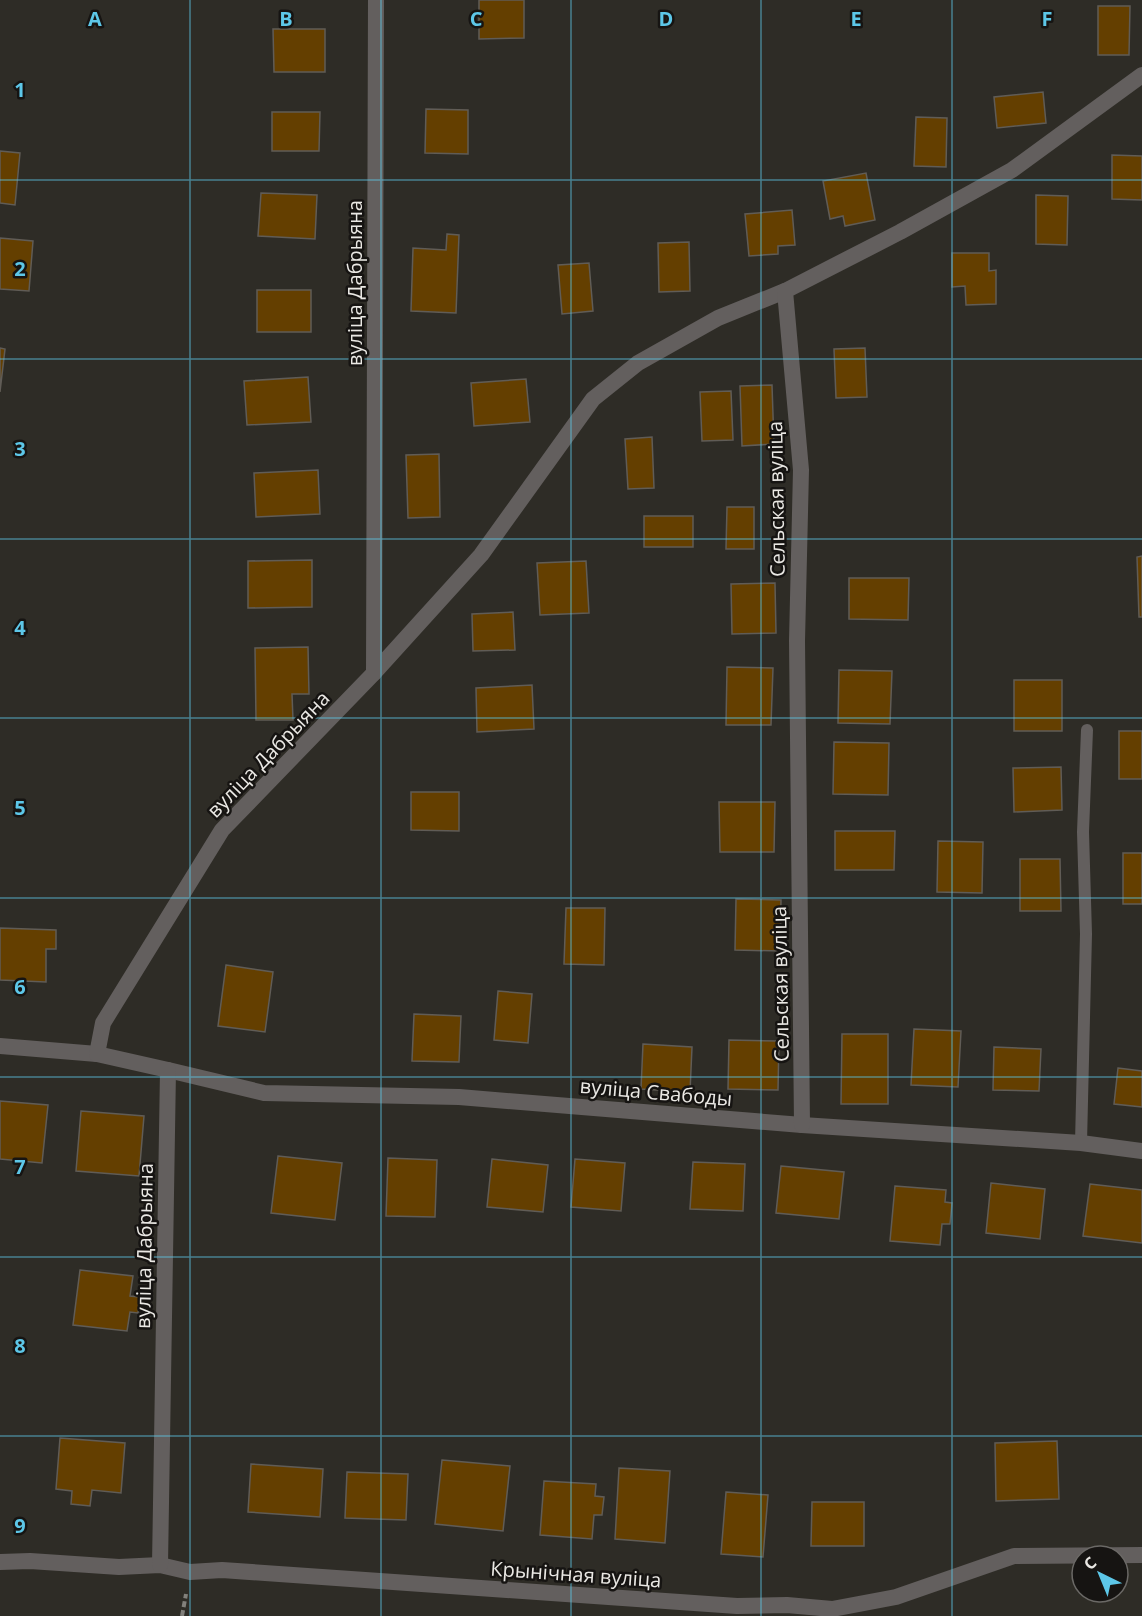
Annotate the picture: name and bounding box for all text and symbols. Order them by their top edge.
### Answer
text: A [88,5,102,32]
text: B [279,5,293,32]
text: C [470,5,483,32]
text: D [659,5,673,32]
text: E [850,5,862,32]
text: F [1042,5,1052,32]
text: 1 [14,76,26,103]
street label: вуліца Дабрыяна [341,200,368,366]
text: 2 [14,255,26,282]
street label: Сельская вуліца [761,421,791,577]
text: 3 [14,435,26,462]
text: 4 [14,614,26,641]
street label: вуліца Дабрыяна [201,685,335,823]
text: 5 [14,794,26,821]
street label: Сельская вуліца [765,906,795,1062]
text: 6 [14,973,26,1000]
street label: вуліца Свабоды [579,1072,733,1112]
text: 7 [14,1153,26,1180]
street label: вуліца Дабрыяна [129,1163,159,1329]
text: 8 [14,1332,26,1359]
text: 9 [14,1512,26,1539]
north arrow [1070,1544,1130,1604]
text: С [1079,1552,1101,1575]
street label: Крынічная вуліца [490,1555,662,1593]

